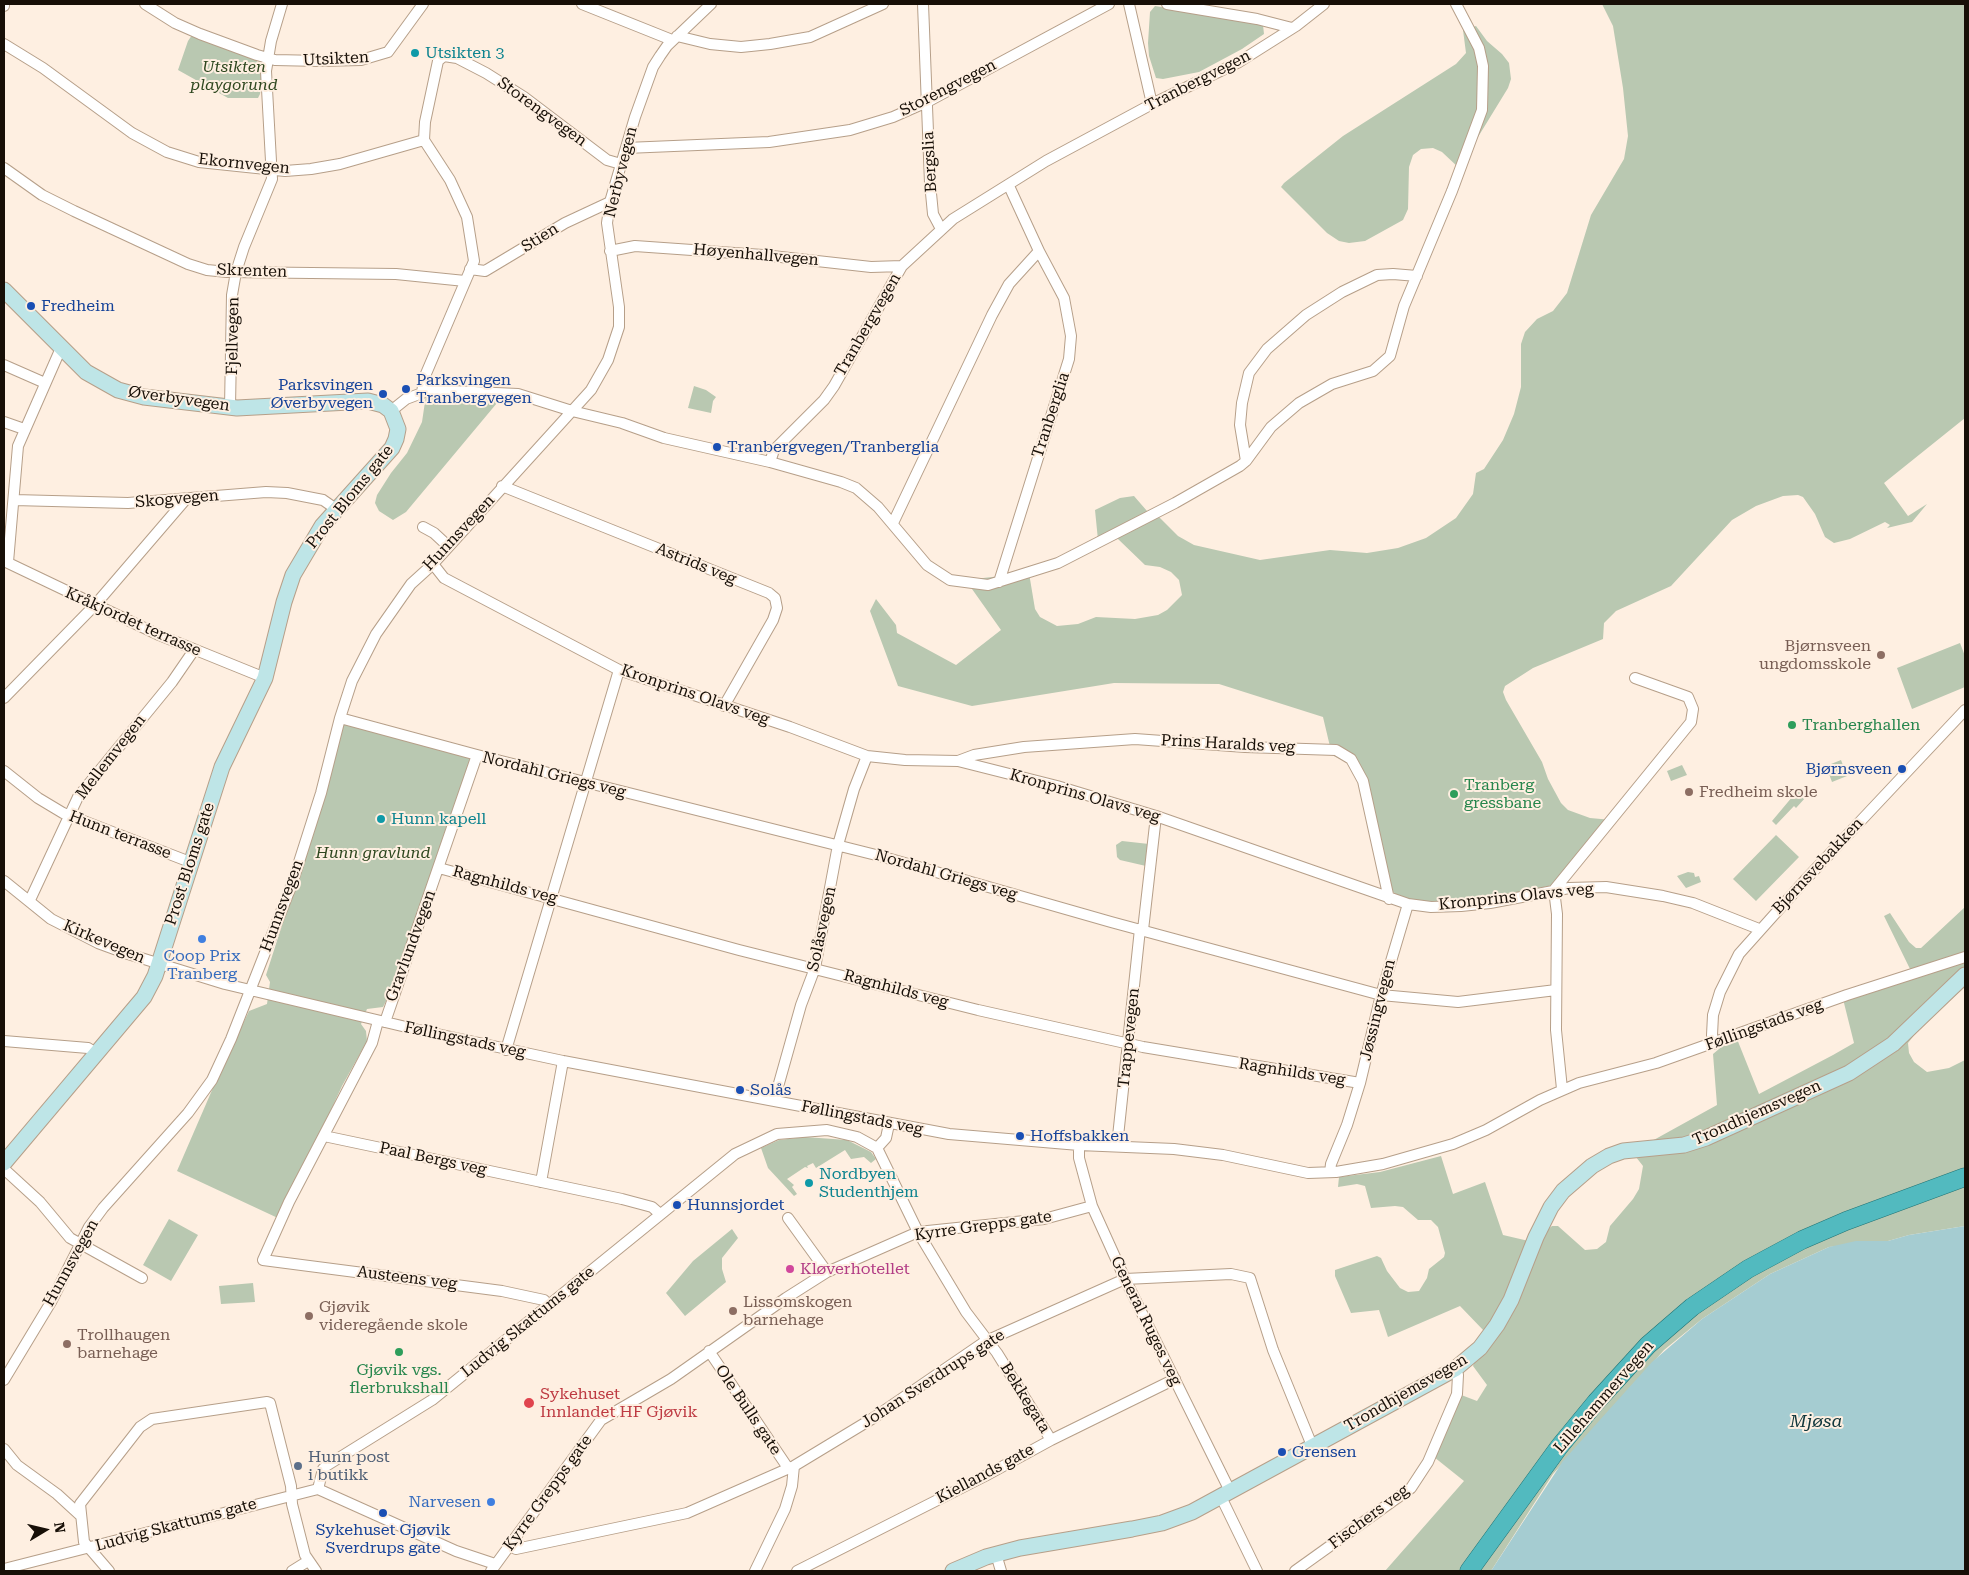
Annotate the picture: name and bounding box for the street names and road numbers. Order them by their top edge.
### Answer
street label: Tranbergvegen [1142,46,1254,116]
street label: Utsikten [302,48,370,70]
street label: Storengvegen [897,55,999,121]
street label: Storengvegen [494,73,590,151]
street label: Nerbyvegen [600,124,642,220]
street label: Bergslia [919,131,941,193]
street label: Ekornvegen [197,150,291,178]
street label: Stien [518,219,562,257]
street label: Høyenhallvegen [692,240,820,270]
street label: Skrenten [216,260,288,282]
street label: Tranbergvegen [831,270,905,380]
street label: Fjellvegen [223,297,243,375]
street label: Tranberglia [1028,370,1074,460]
street label: Øverbyvegen [127,382,231,416]
street label: Prost Bloms gate [302,441,398,553]
street label: Skogvegen [134,486,220,512]
street label: Hunnsvegen [419,491,499,575]
street label: Astrids veg [653,539,739,589]
street label: Kråkjordet terrasse [62,583,204,661]
street label: Kronprins Olavs veg [618,661,772,729]
street label: Mellemvegen [72,711,150,803]
street label: Prins Haralds veg [1160,731,1296,757]
street label: Nordahl Griegs veg [480,748,628,802]
street label: Kronprins Olavs veg [1008,765,1162,827]
street label: Prost Bloms gate [161,800,219,928]
street label: Hunn terrasse [66,807,174,863]
street label: Bjørnsvebakken [1769,814,1867,918]
street label: Nordahl Griegs veg [873,845,1019,905]
street label: Hunnsvegen [256,857,308,955]
street label: Ragnhilds veg [450,862,560,908]
street label: Kronprins Olavs veg [1438,879,1594,915]
street label: Solåsvegen [804,885,840,973]
street label: Gravlundvegen [382,888,440,1004]
street label: Kirkevegen [60,916,148,968]
street label: Jøssingvegen [1356,957,1400,1063]
street label: Ragnhilds veg [841,966,951,1012]
street label: Trappevegen [1114,987,1144,1089]
street label: Føllingstads veg [1703,995,1825,1055]
street label: Føllingstads veg [403,1018,527,1062]
street label: Ragnhilds veg [1237,1054,1347,1090]
street label: Trondhjemsvegen [1690,1076,1824,1150]
street label: Føllingstads veg [799,1097,925,1139]
street label: Paal Bergs veg [378,1138,488,1180]
street label: Kyrre Grepps gate [913,1207,1053,1245]
street label: Hunnsvegen [39,1216,103,1310]
street label: General Ruges veg [1106,1253,1186,1389]
street label: Austeens veg [356,1262,458,1294]
street label: Ludvig Skattums gate [457,1262,599,1382]
street label: Johan Sverdrups gate [858,1326,1008,1432]
street label: Lillehammervegen [1550,1337,1658,1457]
street label: Trondhjemsvegen [1341,1350,1471,1436]
street label: Bekkegata [996,1359,1054,1437]
street label: Ole Bulls gate [711,1361,785,1459]
street label: Kyrre Grepps gate [500,1431,596,1555]
street label: Kiellands gate [933,1440,1037,1508]
street label: Fischers veg [1325,1481,1413,1553]
street label: Ludvig Skattums gate [93,1494,259,1556]

